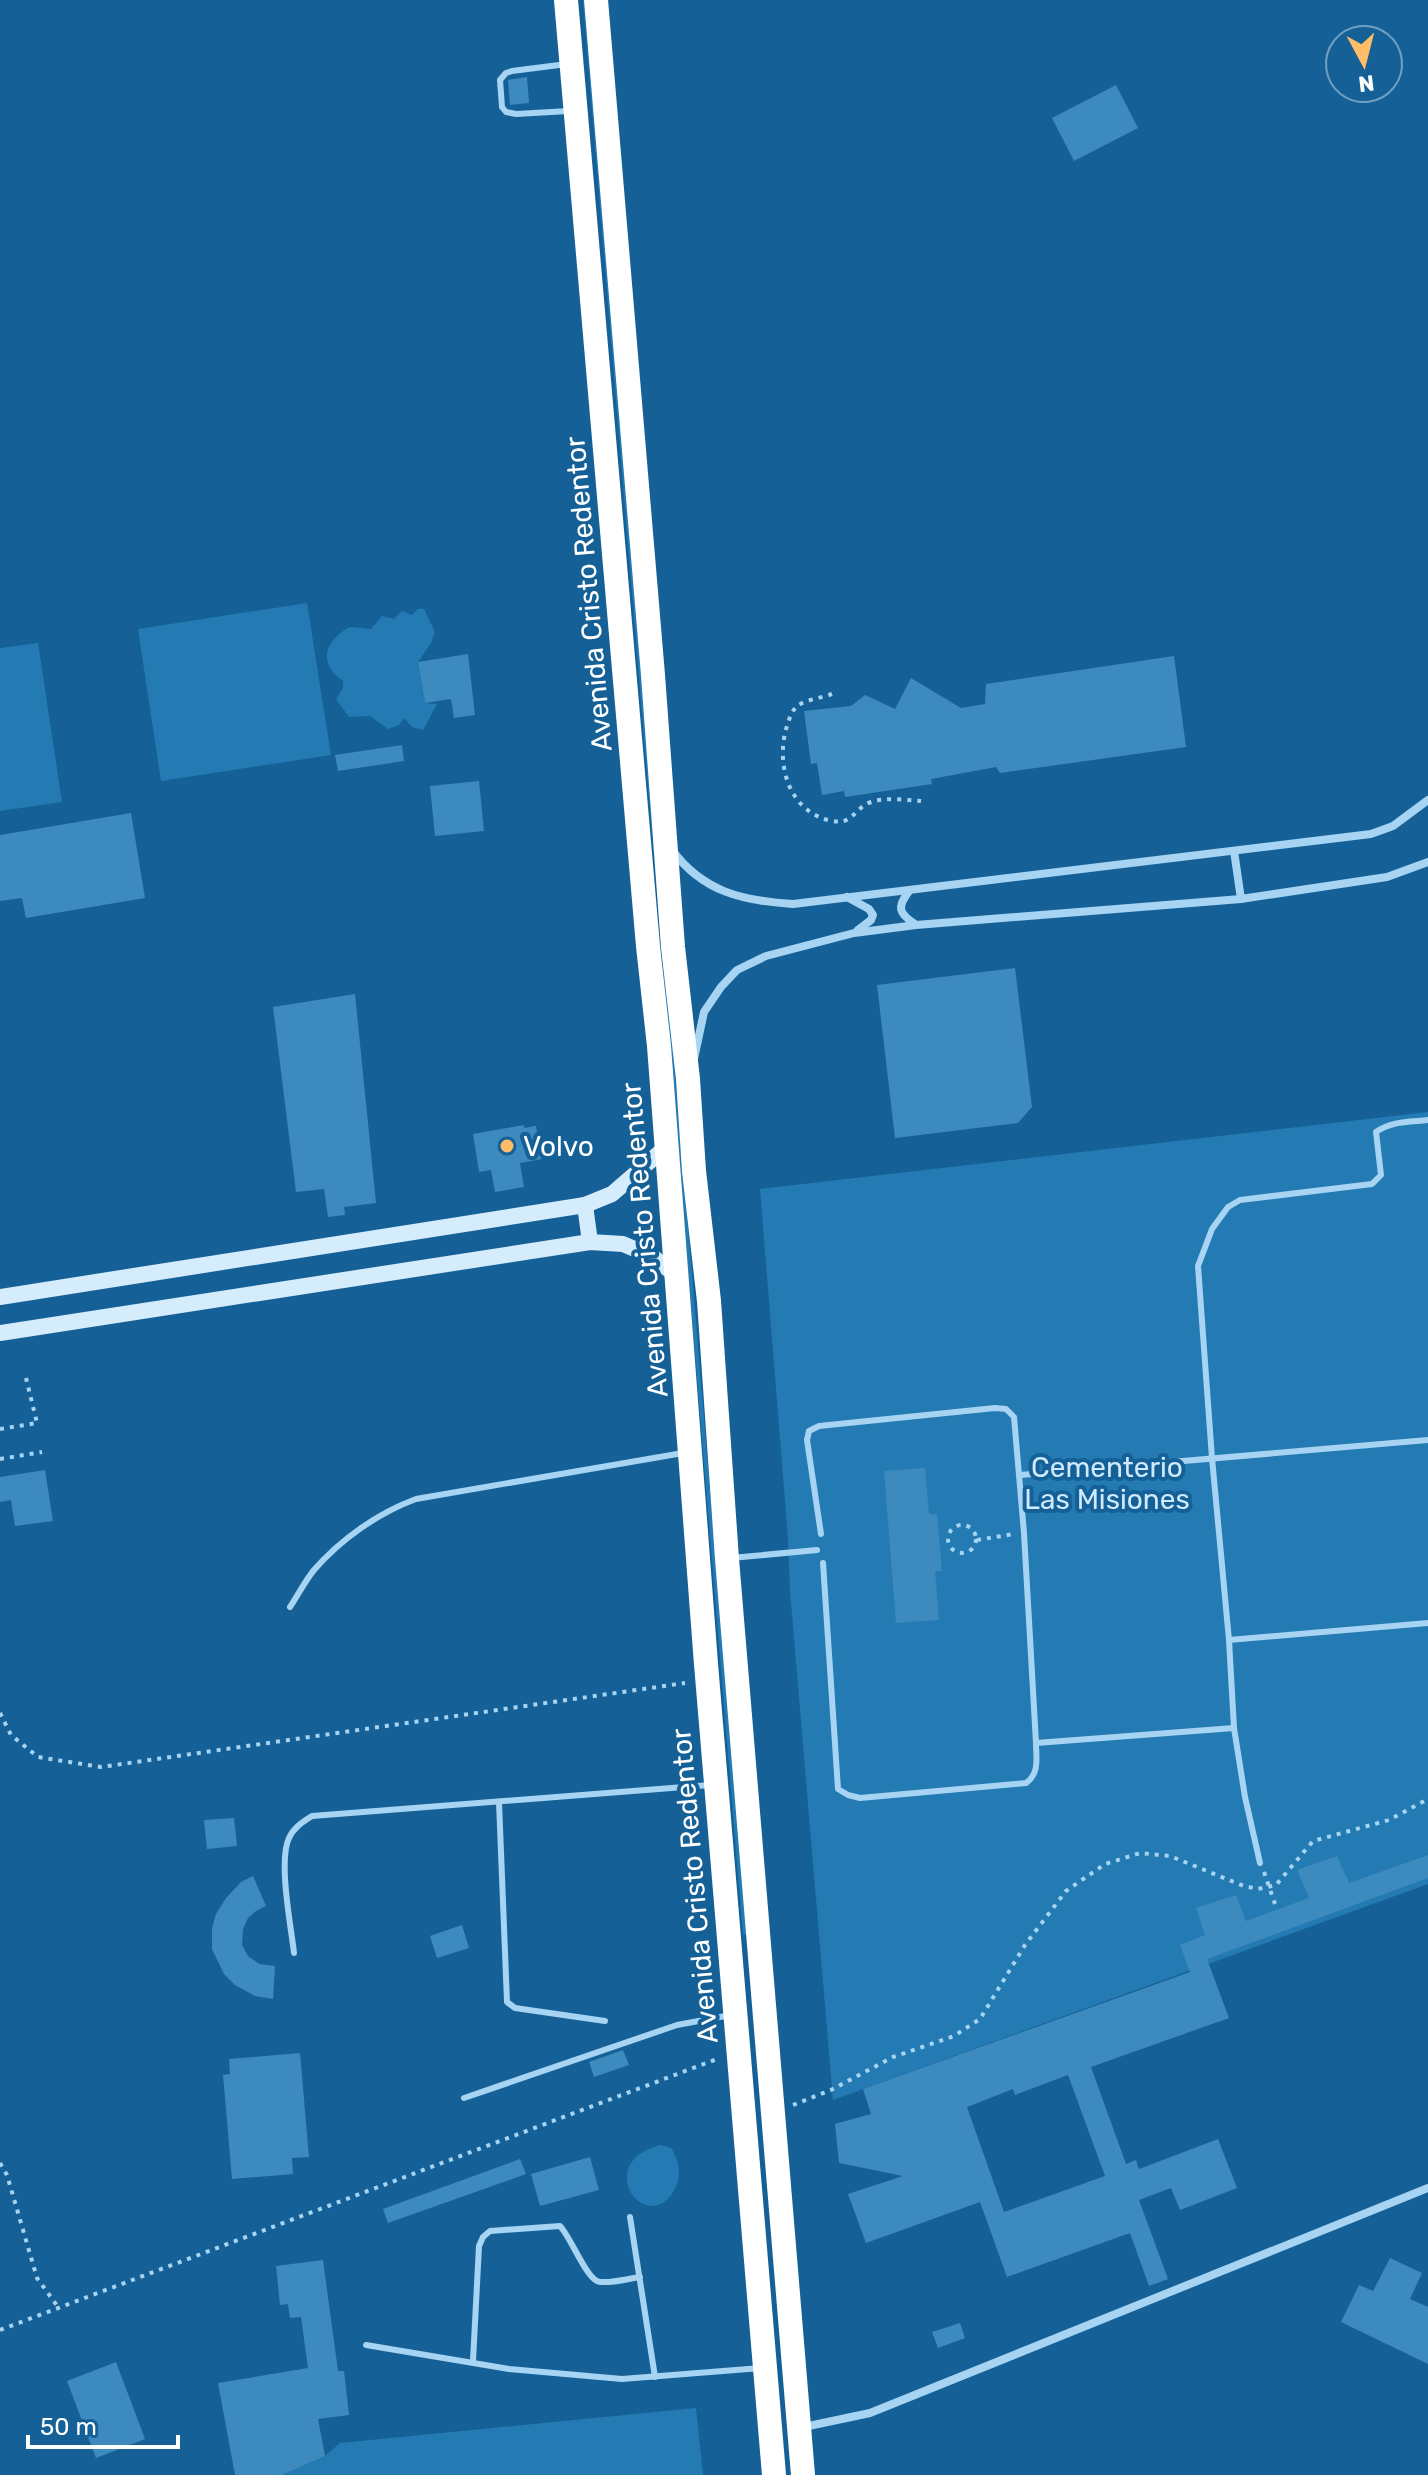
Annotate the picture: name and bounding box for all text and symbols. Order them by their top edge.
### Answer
north arrow [1324,24,1404,104]
text: N [1357,69,1376,98]
street label: Avenida Cristo Redentor [558,435,619,753]
street label: Avenida Cristo Redentor [614,1081,675,1399]
place label: Volvo [523,1130,594,1163]
marker: Volvo [498,1137,516,1155]
park label: Cementerio Las Misiones [1024,1451,1190,1516]
street label: Avenida Cristo Redentor [664,1727,725,2045]
scale bar [28,2399,178,2449]
text: 50 m [40,2413,97,2441]

